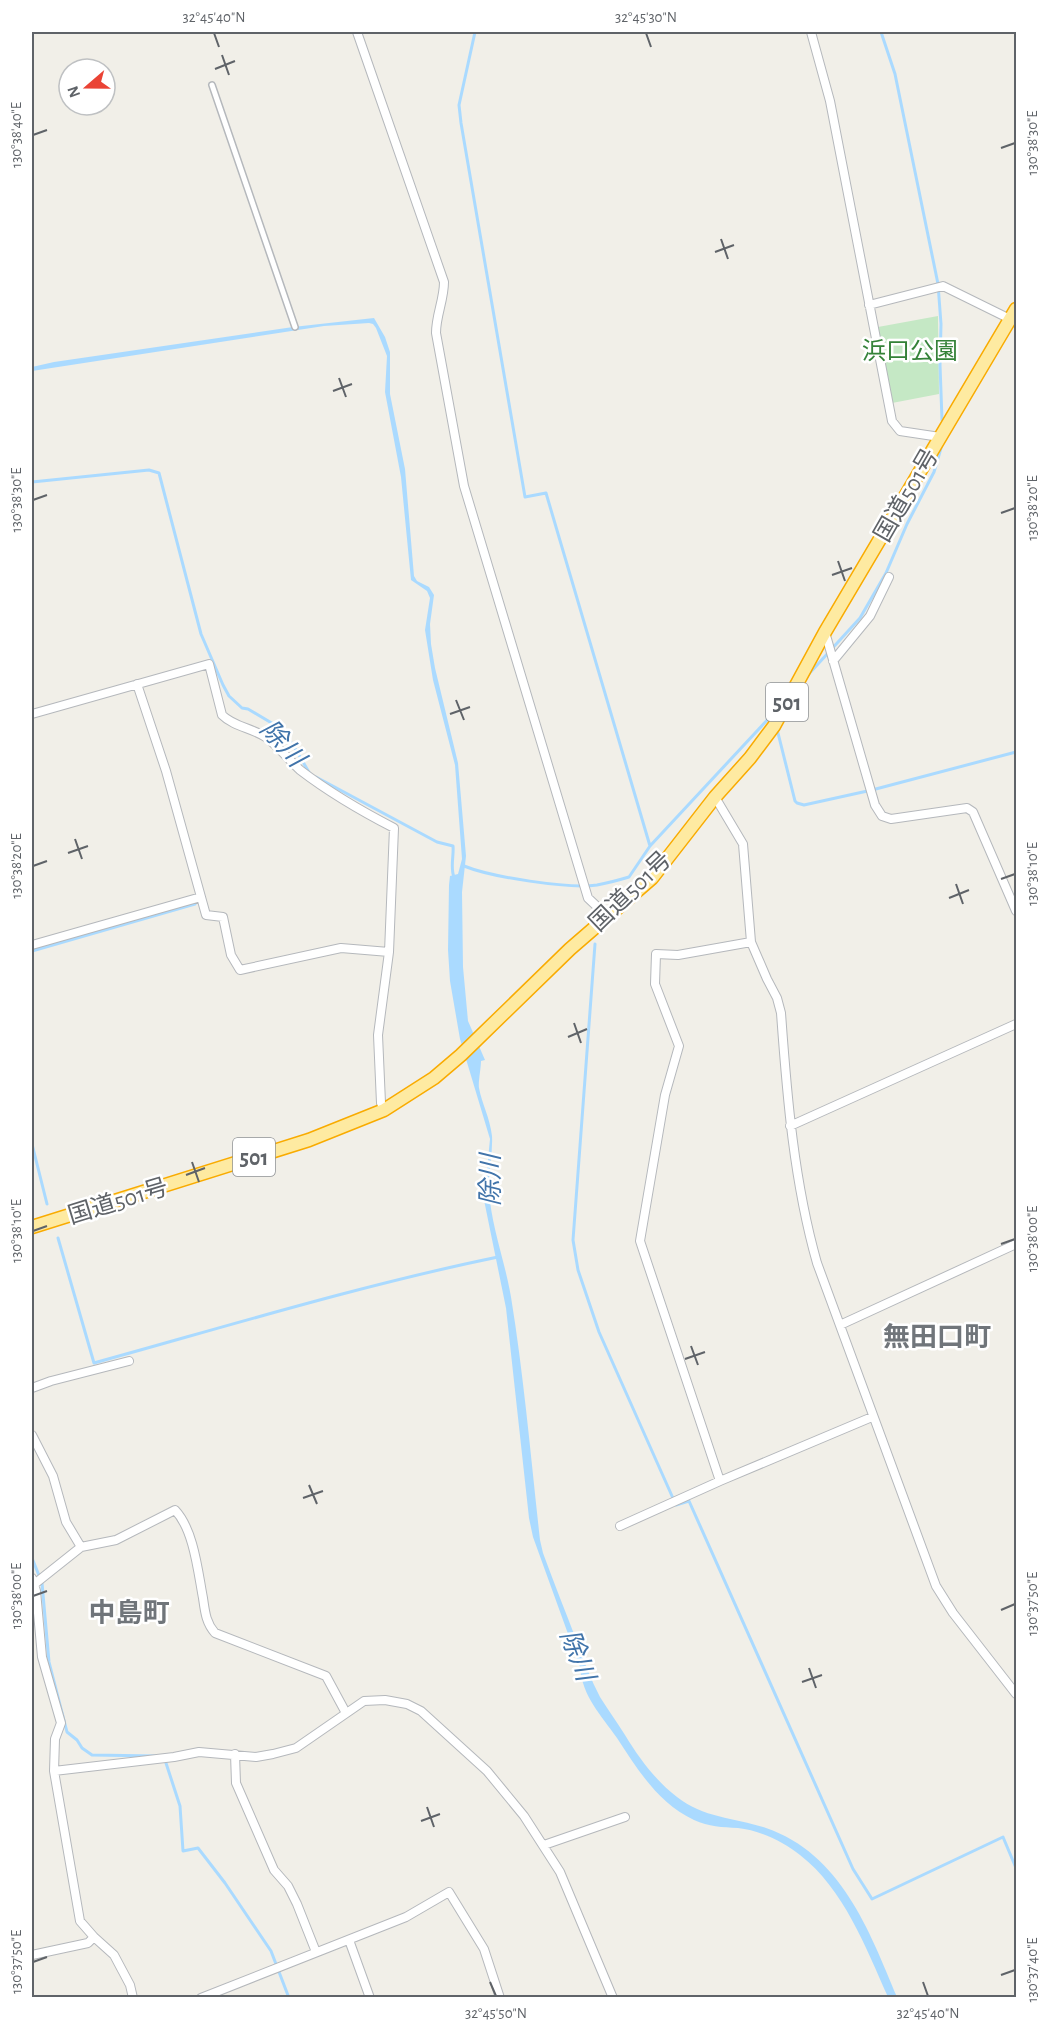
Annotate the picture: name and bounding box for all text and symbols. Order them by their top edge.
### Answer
text: 32°45'40"N [183,10,245,25]
text: 32°45'30"N [615,10,677,25]
north arrow [57,57,117,117]
text: N [64,84,83,100]
text: 130°38'40"E [9,102,24,168]
text: 130°38'30"E [1025,111,1040,175]
park label: 浜口公園 [862,338,958,364]
street label: 国道501号 [869,444,943,546]
text: 130°38'30"E [9,468,24,532]
text: 130°38'20"E [1025,475,1040,541]
road number: 501 [766,683,808,721]
water label: 除川 [255,715,312,774]
text: 130°38'20"E [9,833,24,899]
text: 130°38'10"E [1025,842,1040,906]
street label: 国道501号 [584,846,676,936]
road number: 501 [233,1138,275,1176]
water label: 除川 [477,1151,504,1206]
street label: 国道501号 [65,1174,171,1228]
text: 130°38'10"E [9,1199,24,1263]
text: 130°38'00"E [1025,1206,1040,1272]
district label: 無田口町 [883,1323,991,1351]
text: 130°38'00"E [9,1563,24,1629]
text: 130°37'50"E [1025,1572,1040,1636]
district label: 中島町 [89,1598,170,1627]
water label: 除川 [556,1626,601,1687]
text: 130°37'50"E [9,1930,24,1994]
text: 130°37'40"E [1025,1937,1040,2003]
text: 32°45'50"N [465,2006,527,2021]
text: 32°45'40"N [897,2006,959,2021]

